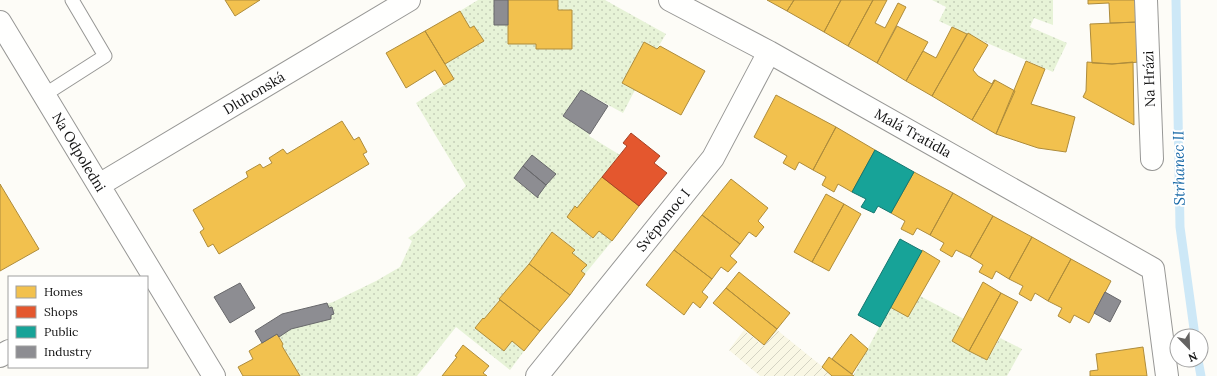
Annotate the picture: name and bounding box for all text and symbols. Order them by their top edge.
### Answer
street label: Na Hrázi [1139,50,1159,108]
street label: Dluhonská [220,68,288,118]
street label: Malá Tratidla [871,104,955,162]
street label: Na Odpoledni [48,109,110,195]
water label: Strhanec II [1168,130,1189,206]
street label: Svépomoc I [632,185,694,255]
legend [8,276,148,368]
text: Homes [44,284,83,299]
text: Shops [44,304,78,319]
text: Public [44,324,78,339]
north arrow [1169,328,1209,368]
text: Industry [44,344,92,359]
text: N [1186,349,1200,366]

